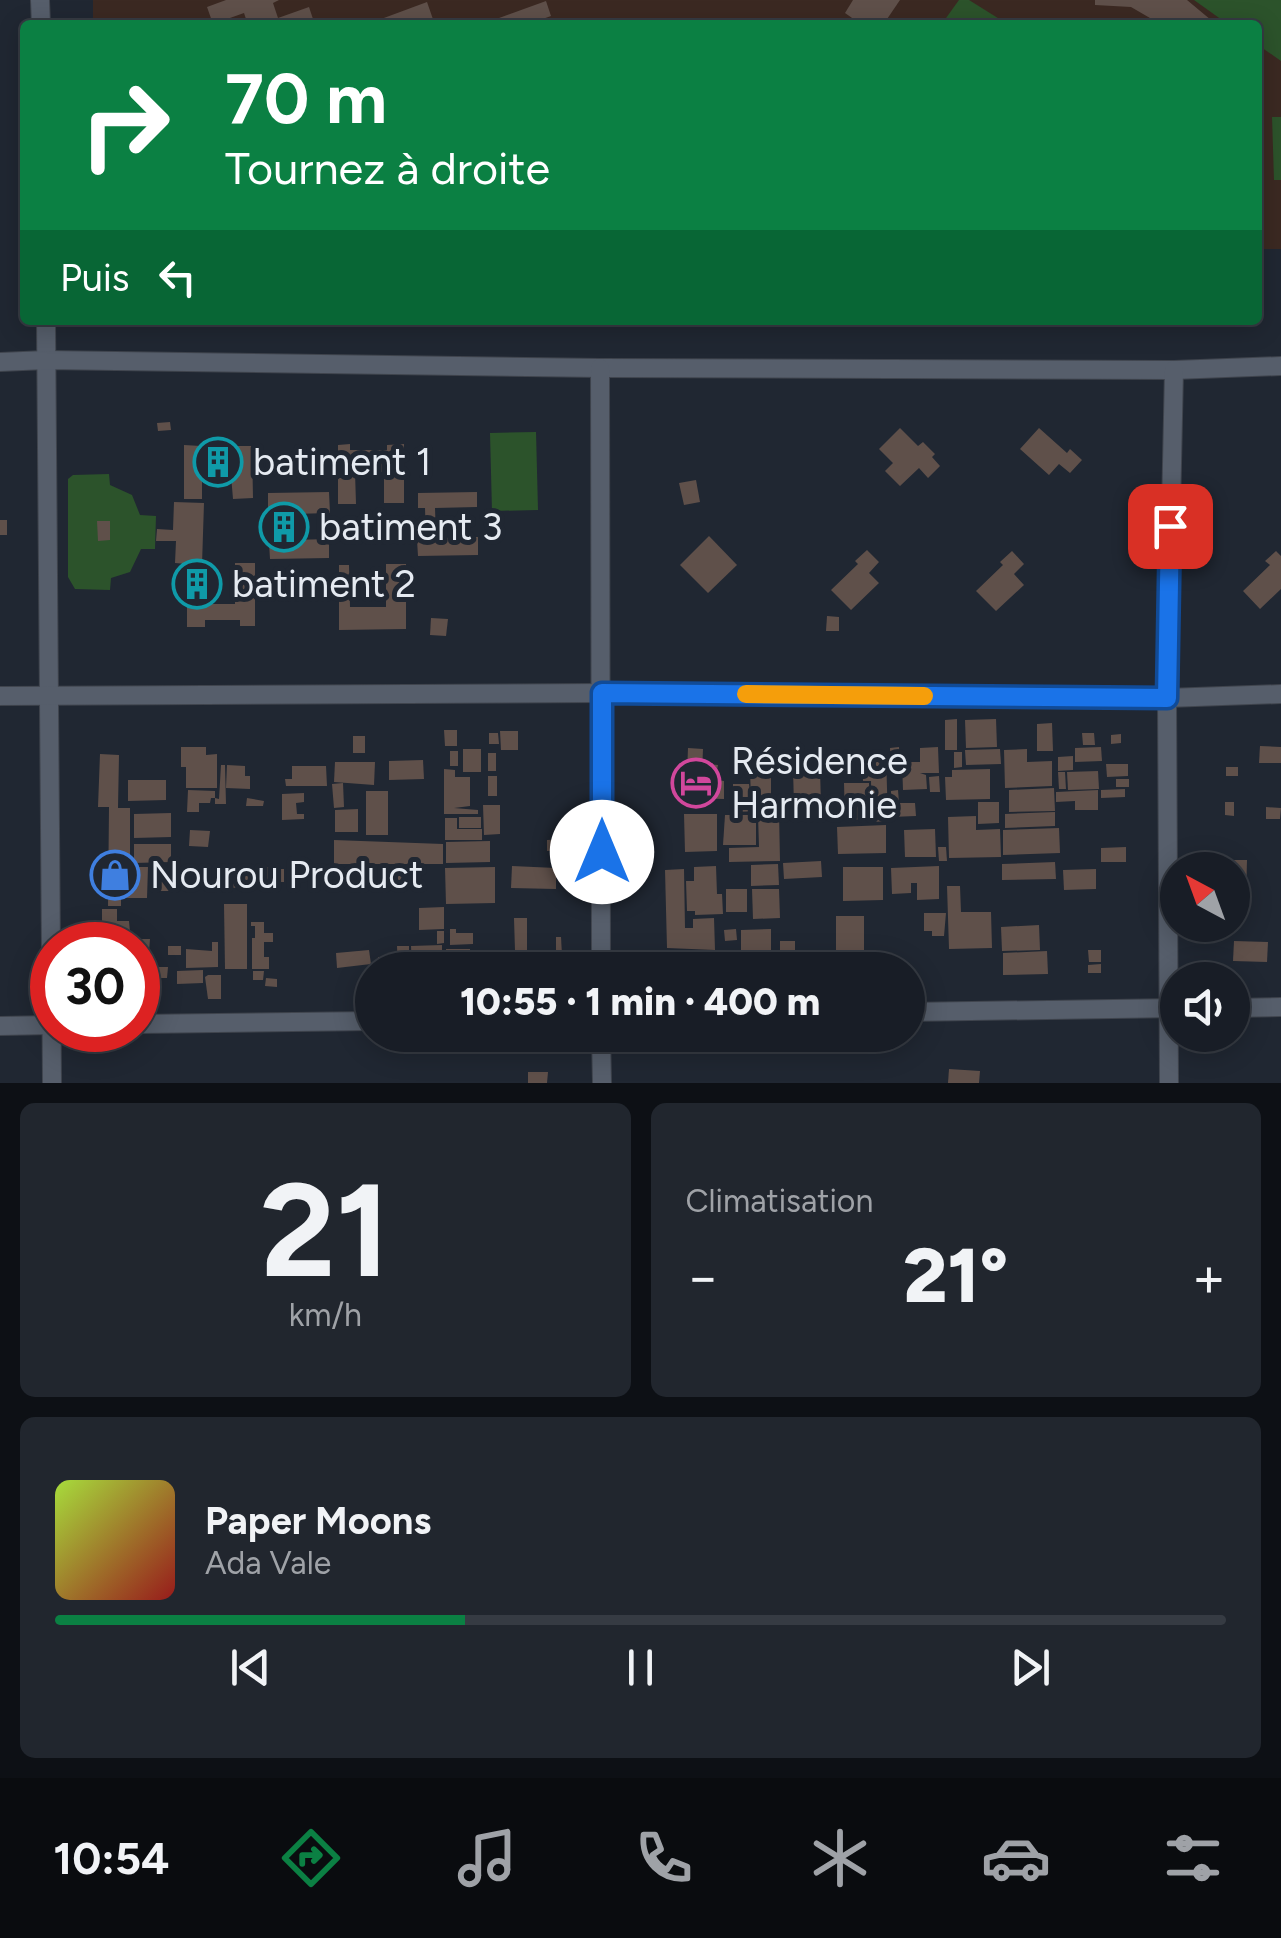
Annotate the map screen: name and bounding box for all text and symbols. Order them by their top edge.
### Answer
text: 70 m [225,56,387,141]
icon: right [60,60,190,190]
text: Tournez à droite [225,141,550,195]
icon: left [150,250,205,305]
text: Puis [60,255,130,301]
building icon: batiment 1 [192,436,244,488]
place label: batiment 1 [253,439,432,485]
pin [1128,484,1213,569]
icon: arrive [1143,499,1198,554]
building icon: batiment 3 [258,501,310,553]
place label: batiment 3 [319,504,503,550]
building icon: batiment 2 [171,558,223,610]
place label: batiment 2 [232,561,416,607]
place label: Résidence Harmonie [731,738,908,828]
hotel icon: Résidence Harmonie [670,757,722,809]
position arrow [550,800,654,904]
shop icon: Nourou Product [89,849,141,901]
place label: Nourou Product [150,852,423,898]
north arrow [1160,852,1250,942]
map controls [1160,852,1250,1052]
speed limit sign: 30 [30,922,160,1052]
button: sound [1160,962,1250,1052]
text: 10:55 · 1 min · 400 m [460,979,820,1025]
text: 21 [260,1153,390,1309]
text: Climatisation [686,1182,873,1220]
text: 21° [903,1231,1008,1321]
text: − [686,1244,720,1310]
text: + [1192,1244,1226,1310]
text: km/h [289,1296,362,1334]
text: Paper Moons [205,1498,431,1544]
text: Ada Vale [205,1544,331,1582]
icon: previous [223,1640,278,1695]
icon: pause [613,1640,668,1695]
icon: next [1003,1640,1058,1695]
icon: directions [276,1823,346,1893]
icon: music [452,1823,522,1893]
icon: phone [629,1823,699,1893]
icon: climate [805,1823,875,1893]
icon: car [981,1823,1051,1893]
icon: filters [1158,1823,1228,1893]
text: 10:54 [53,1831,170,1885]

